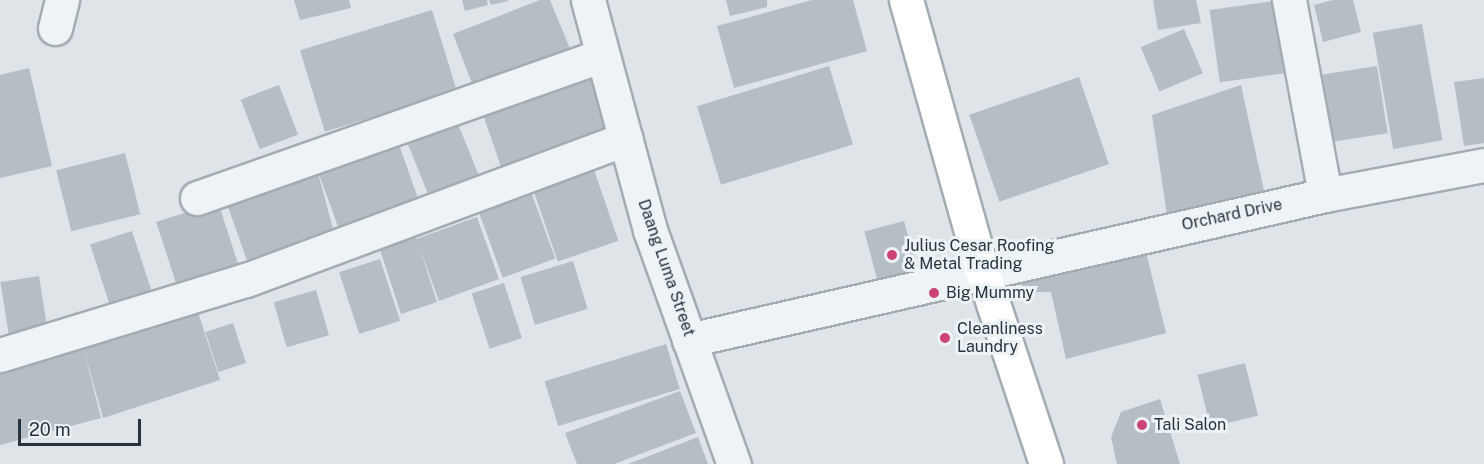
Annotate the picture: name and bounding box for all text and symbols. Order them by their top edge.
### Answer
street label: Orchard Drive [1180,195,1284,235]
street label: Daang Luma Street [634,197,698,339]
place label: Julius Cesar Roofing & Metal Trading [904,236,1055,274]
marker: Julius Cesar Roofing & Metal Trading [885,248,899,262]
place label: Big Mummy [946,283,1034,303]
marker: Big Mummy [927,286,941,300]
place label: Cleanliness Laundry [957,319,1043,357]
marker: Cleanliness Laundry [938,331,952,345]
scale bar [21,407,144,445]
place label: Tali Salon [1154,415,1226,435]
marker: Tali Salon [1135,418,1149,432]
text: 20 m [29,419,71,440]

